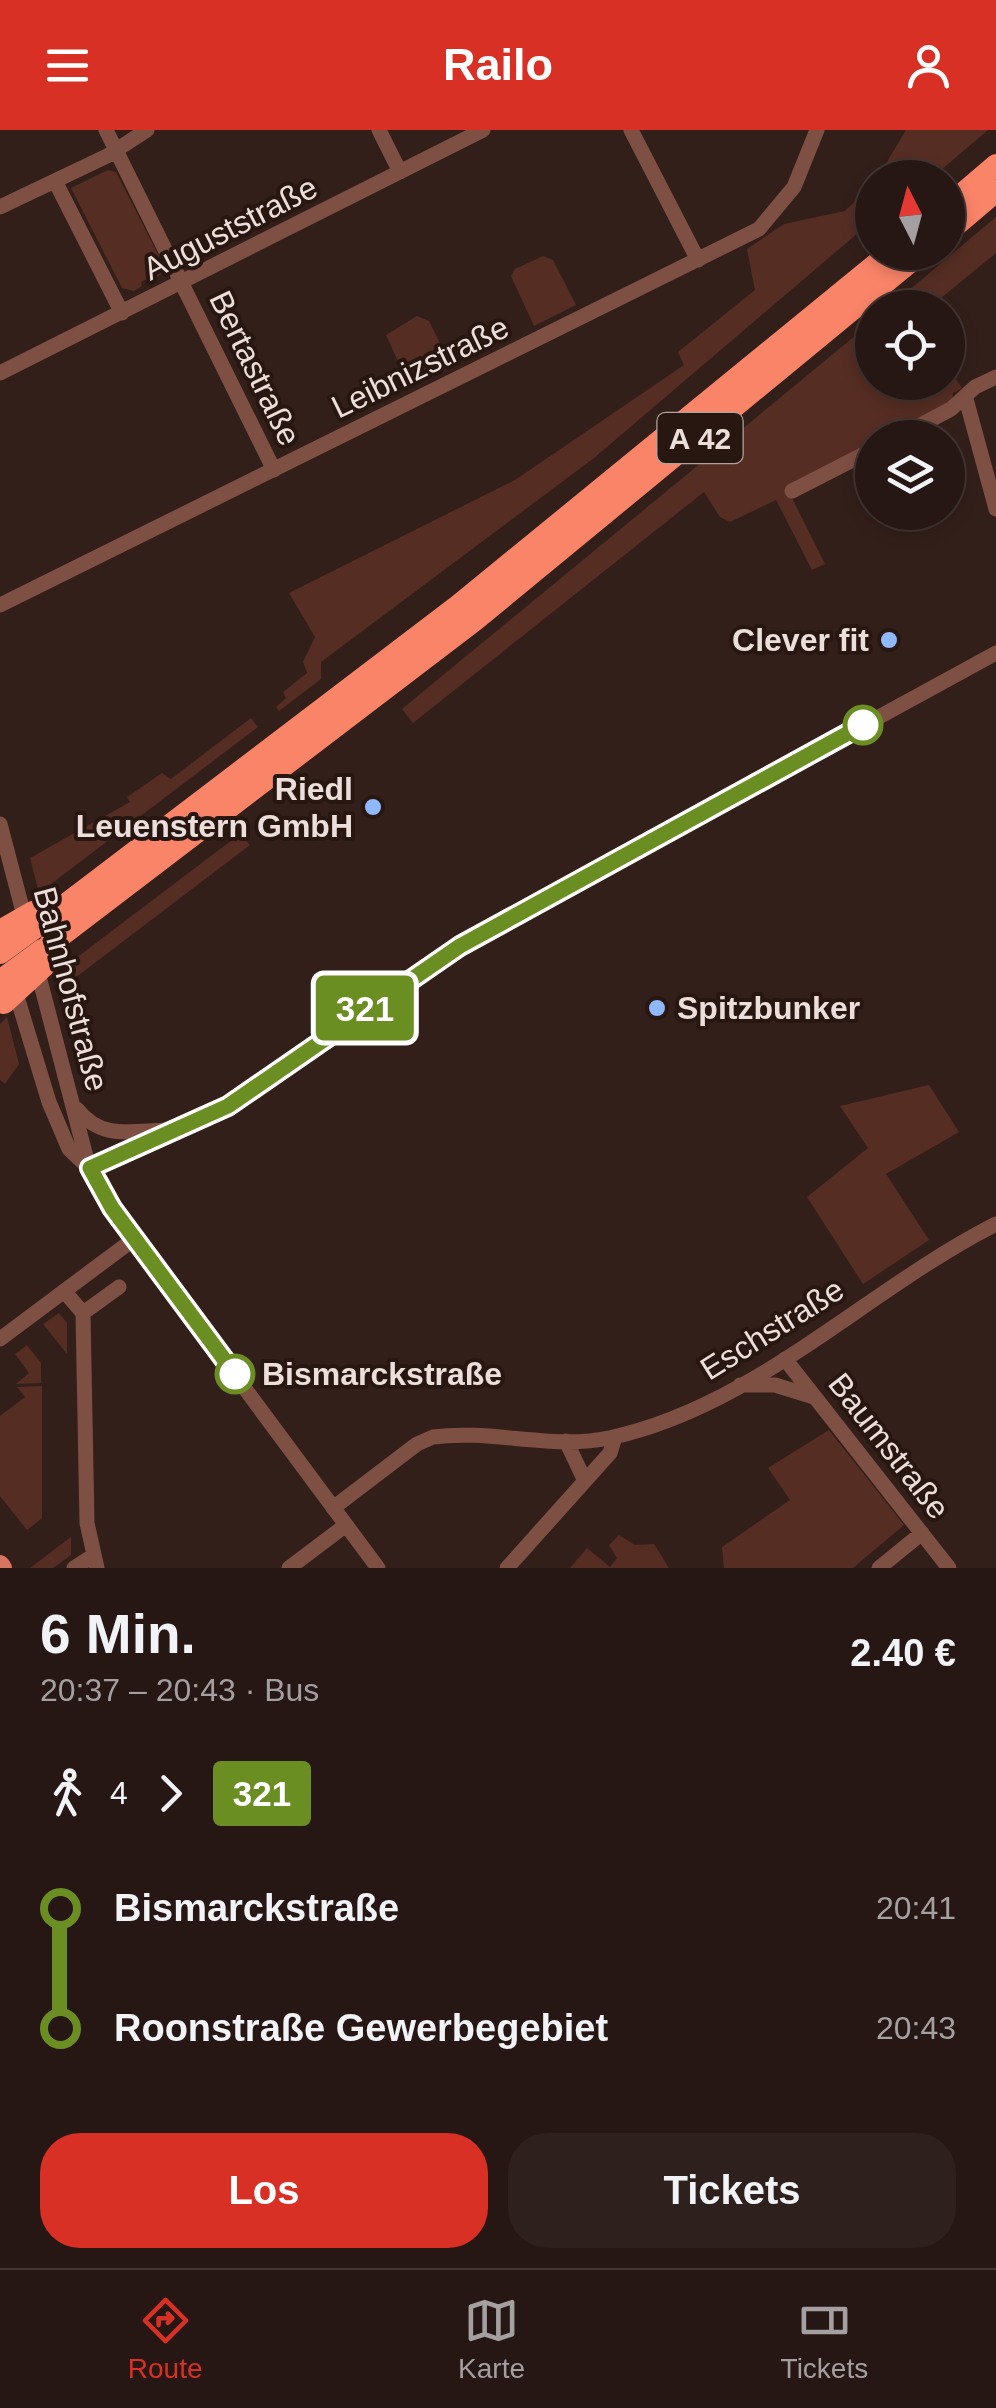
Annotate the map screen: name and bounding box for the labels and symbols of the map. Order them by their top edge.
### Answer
north arrow [855,160,965,270]
street label: Auguststraße [137,169,323,287]
street label: Bertastraße [202,285,308,451]
street label: Leibnizstraße [326,309,514,425]
road number: A 42 [658,413,742,463]
place label: Clever fit [732,622,869,658]
marker: Clever fit [878,629,900,651]
unlabelled marker [844,706,882,744]
place label: Riedl Leuenstern GmbH [76,771,353,844]
marker: Riedl Leuenstern GmbH [362,796,384,818]
street label: Bahnhofstraße [26,883,116,1095]
line badge: 321 [308,976,422,1040]
place label: Spitzbunker [677,990,860,1026]
marker: Spitzbunker [646,997,668,1019]
street label: Eschstraße [694,1271,850,1387]
marker: Bismarckstraße [216,1355,254,1393]
place label: Bismarckstraße [262,1356,502,1392]
street label: Baumstraße [821,1366,957,1526]

